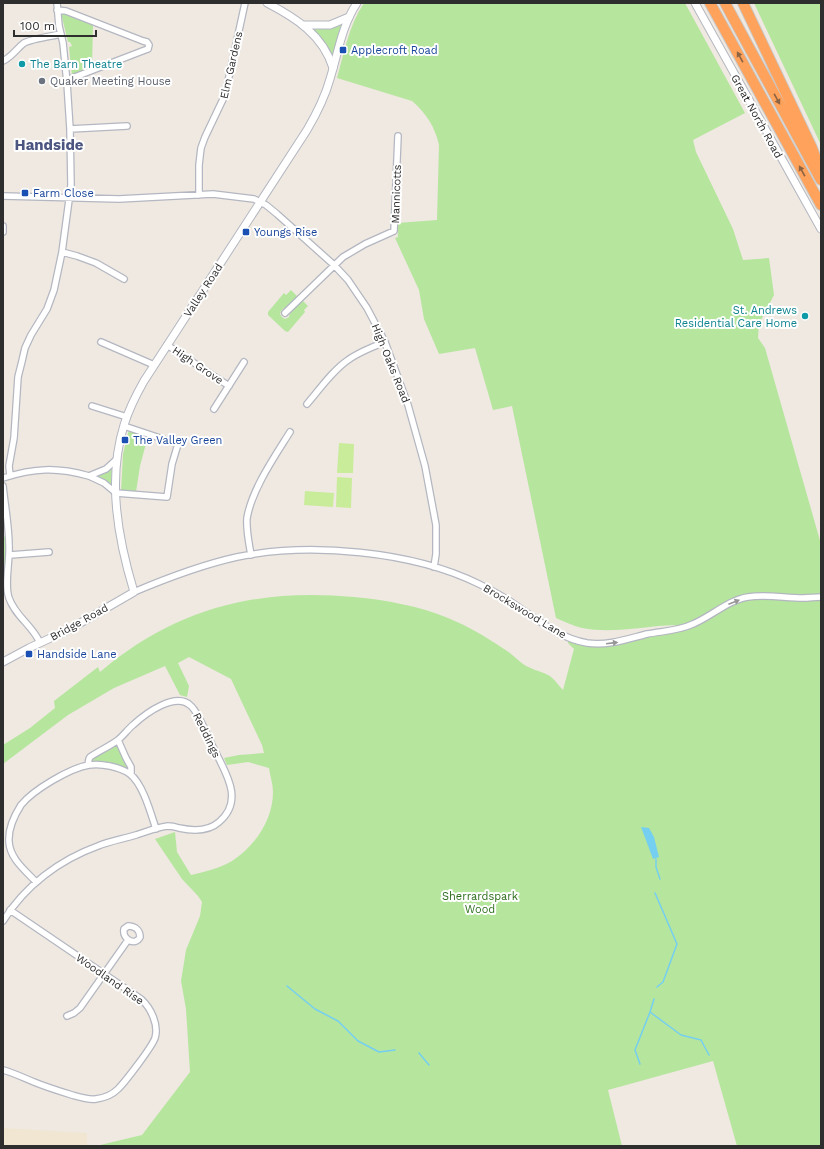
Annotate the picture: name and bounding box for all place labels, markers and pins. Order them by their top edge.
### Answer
place label: Applecroft Road [351,44,438,57]
marker: Applecroft Road [338,45,348,55]
place label: The Barn Theatre [30,58,122,71]
marker: The Barn Theatre [17,59,27,69]
place label: Quaker Meeting House [50,75,171,88]
marker: Quaker Meeting House [37,76,47,86]
place label: Farm Close [33,187,94,200]
marker: Farm Close [20,188,30,198]
place label: Youngs Rise [254,226,317,239]
marker: Youngs Rise [241,227,251,237]
place label: St. Andrews Residential Care Home [675,304,797,330]
marker: St. Andrews Residential Care Home [800,311,810,321]
place label: The Valley Green [133,434,222,447]
marker: The Valley Green [120,435,130,445]
place label: Handside Lane [37,648,117,661]
marker: Handside Lane [24,649,34,659]

